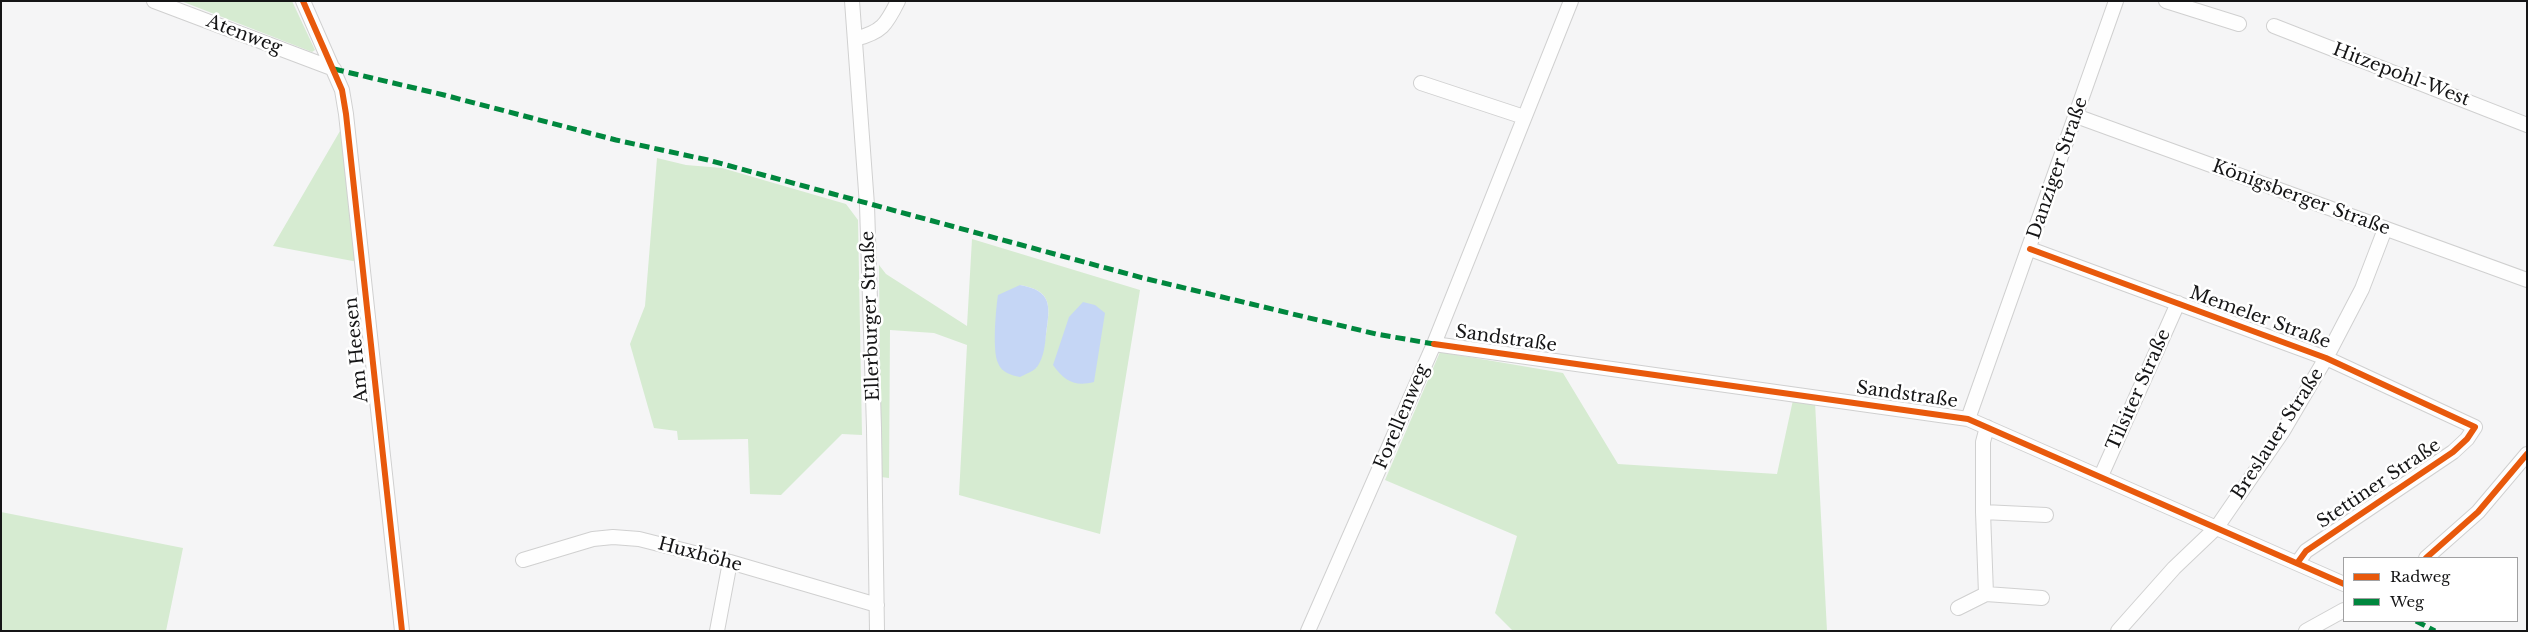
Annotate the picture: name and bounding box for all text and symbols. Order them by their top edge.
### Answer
street label: Atenweg [203,11,285,59]
street label: Hitzepohl-West [2330,39,2472,111]
street label: Danziger Straße [2024,94,2092,242]
street label: Königsberger Straße [2209,156,2393,240]
street label: Ellerburger Straße [857,231,885,401]
street label: Memeler Straße [2187,282,2333,354]
street label: Am Heesen [341,296,373,404]
street label: Sandstraße [1454,321,1558,357]
street label: Tilsiter Straße [2103,326,2175,454]
street label: Forellenweg [1370,361,1434,473]
street label: Breslauer Straße [2228,364,2328,504]
street label: Sandstraße [1855,377,1959,413]
street label: Stettiner Straße [2313,435,2445,533]
street label: Huxhöhe [656,533,744,577]
legend [2343,557,2518,622]
text: Radweg [2390,567,2450,586]
text: Weg [2390,592,2424,611]

